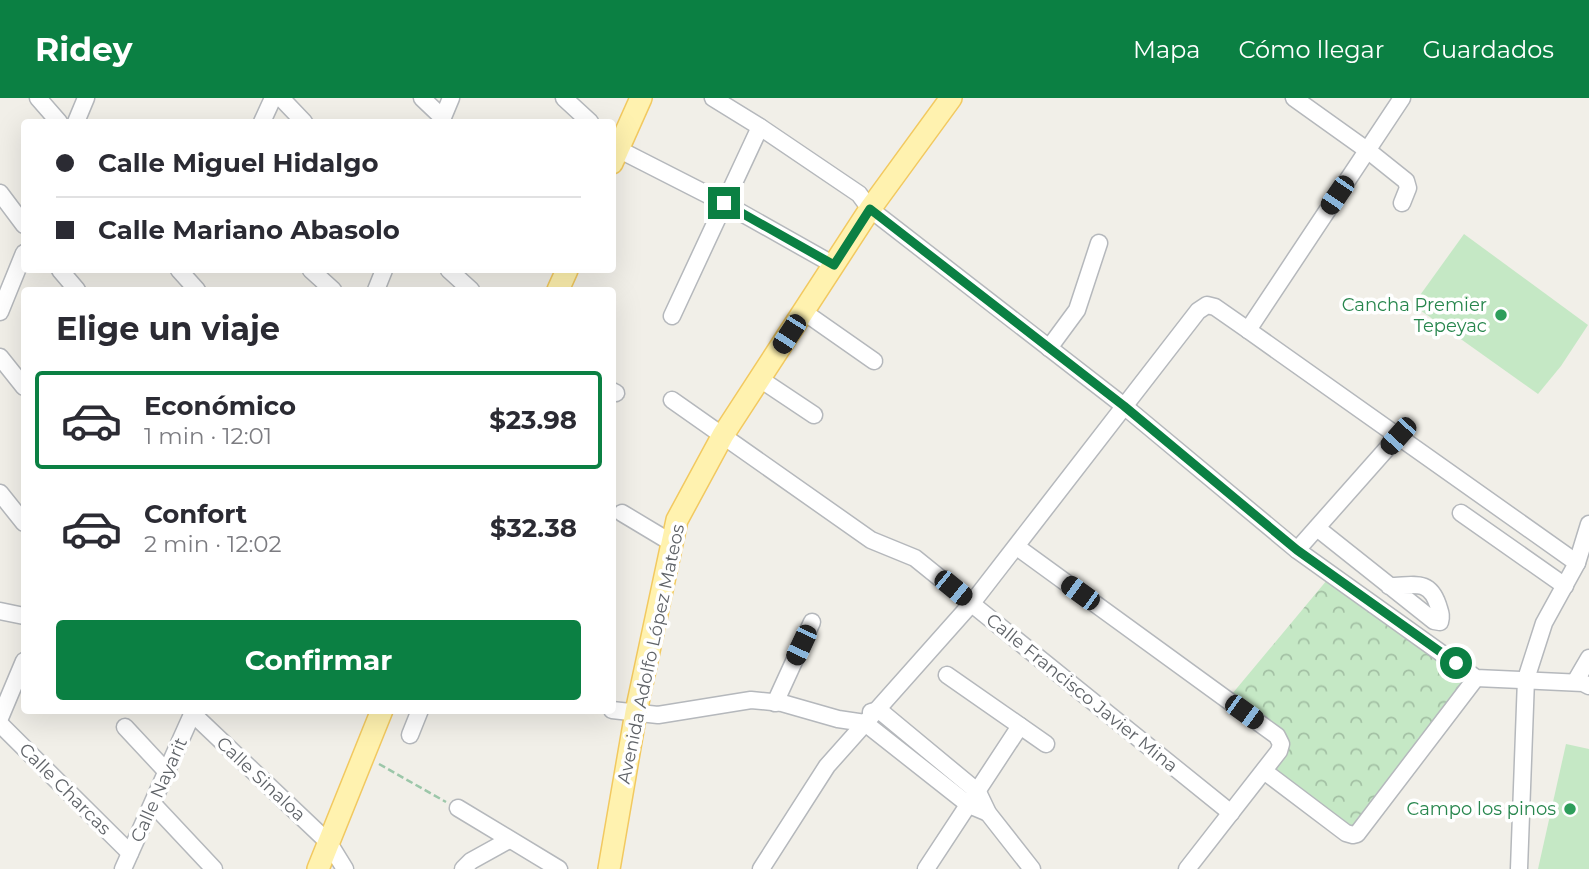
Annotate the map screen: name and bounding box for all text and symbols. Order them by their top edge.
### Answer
text: Ridey [35,29,133,69]
text: Mapa [1133,35,1200,64]
text: Cómo llegar [1238,35,1384,64]
text: Guardados [1422,35,1554,64]
text: Calle Miguel Hidalgo [98,147,378,179]
car [1317,172,1358,218]
route end [708,187,740,219]
text: Calle Mariano Abasolo [98,214,400,246]
place label: Cancha Premier Tepeyac [1342,294,1487,337]
marker: Cancha Premier Tepeyac [1493,307,1509,323]
text: Elige un viaje [56,309,280,348]
car [769,311,810,357]
icon: car [60,389,123,452]
text: Económico [144,390,296,422]
text: $23.98 [489,404,577,436]
car [1377,413,1420,459]
text: 1 min · 12:01 [144,422,272,450]
icon: car [60,497,123,560]
text: Confort [144,498,247,530]
text: $32.38 [490,512,577,544]
street label: Avenida Adolfo López Mateos [613,522,689,786]
text: 2 min · 12:02 [144,530,282,558]
car [931,567,976,609]
car [1057,572,1104,614]
street label: Calle Francisco Javier Mina [982,609,1182,777]
button: Confirmar [56,620,581,700]
car [783,622,820,668]
route start [1440,647,1472,679]
car [1221,691,1268,733]
street label: Calle Sinaloa [212,732,310,826]
street label: Calle Nayarit [126,734,192,846]
street label: Calle Charcas [15,739,116,840]
place label: Campo los pinos [1407,798,1556,820]
marker: Campo los pinos [1562,801,1578,817]

